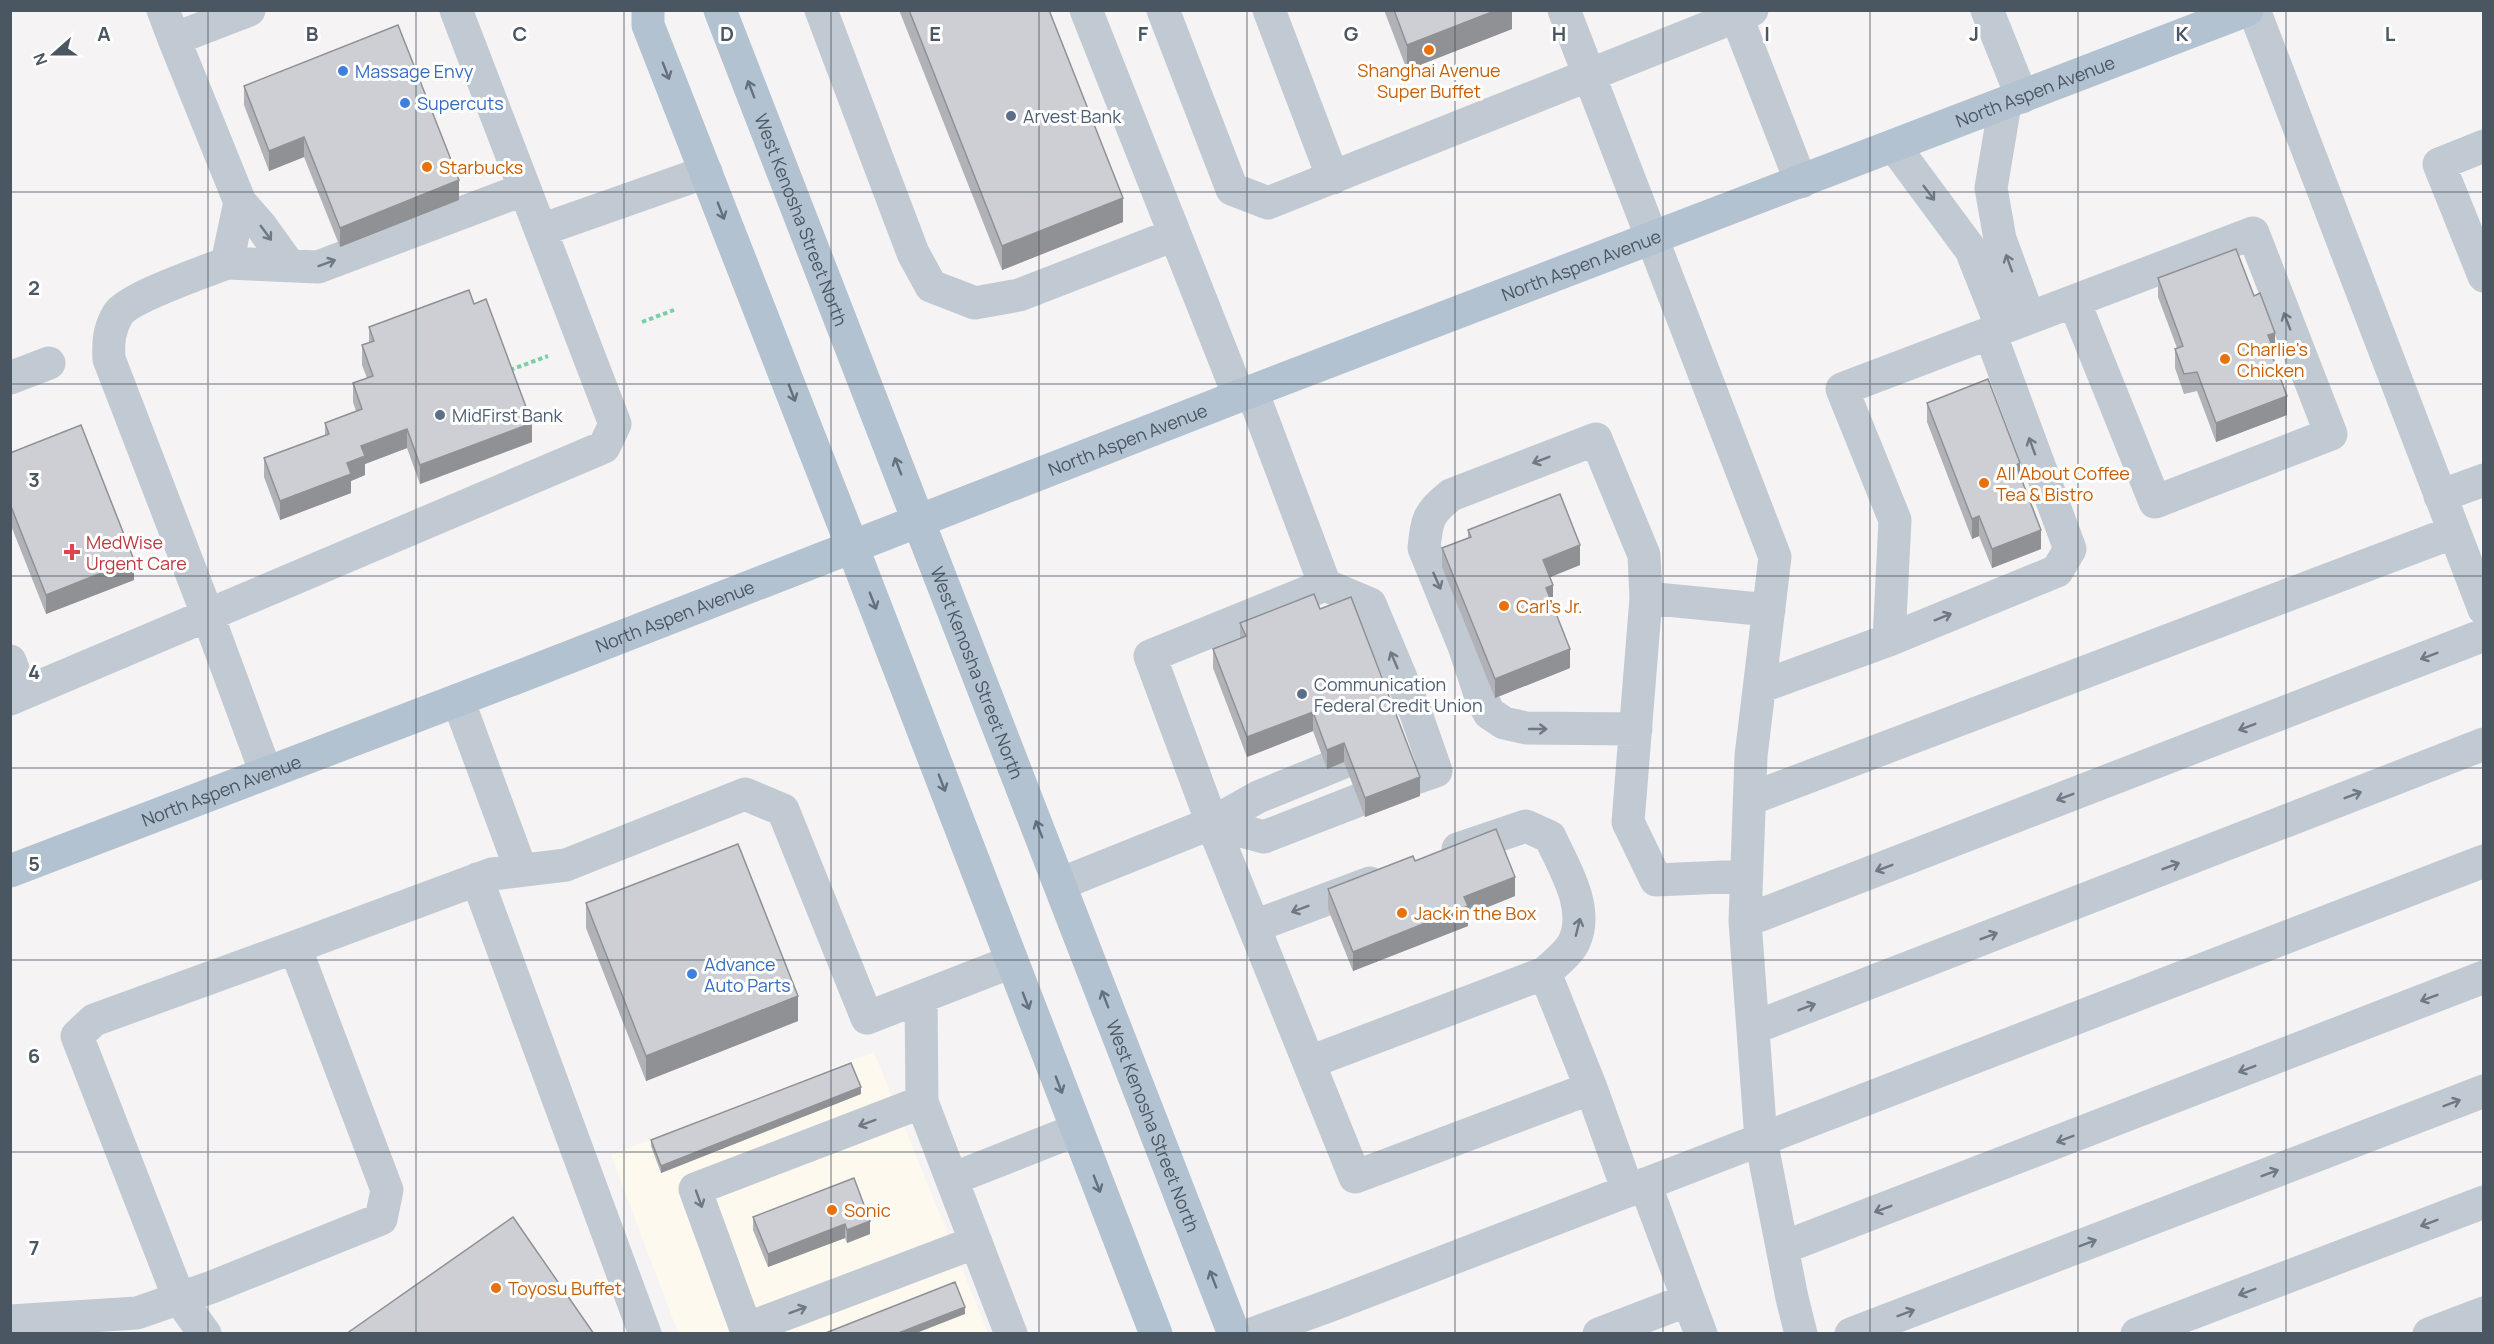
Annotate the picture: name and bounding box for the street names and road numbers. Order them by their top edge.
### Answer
street label: North Aspen Avenue [1952,50,2118,133]
street label: West Kenosha Street North [749,110,853,329]
street label: North Aspen Avenue [1498,224,1664,306]
street label: North Aspen Avenue [1045,398,1211,481]
street label: West Kenosha Street North [925,563,1029,782]
street label: North Aspen Avenue [592,574,758,658]
street label: North Aspen Avenue [138,749,304,832]
street label: West Kenosha Street North [1101,1016,1205,1235]

